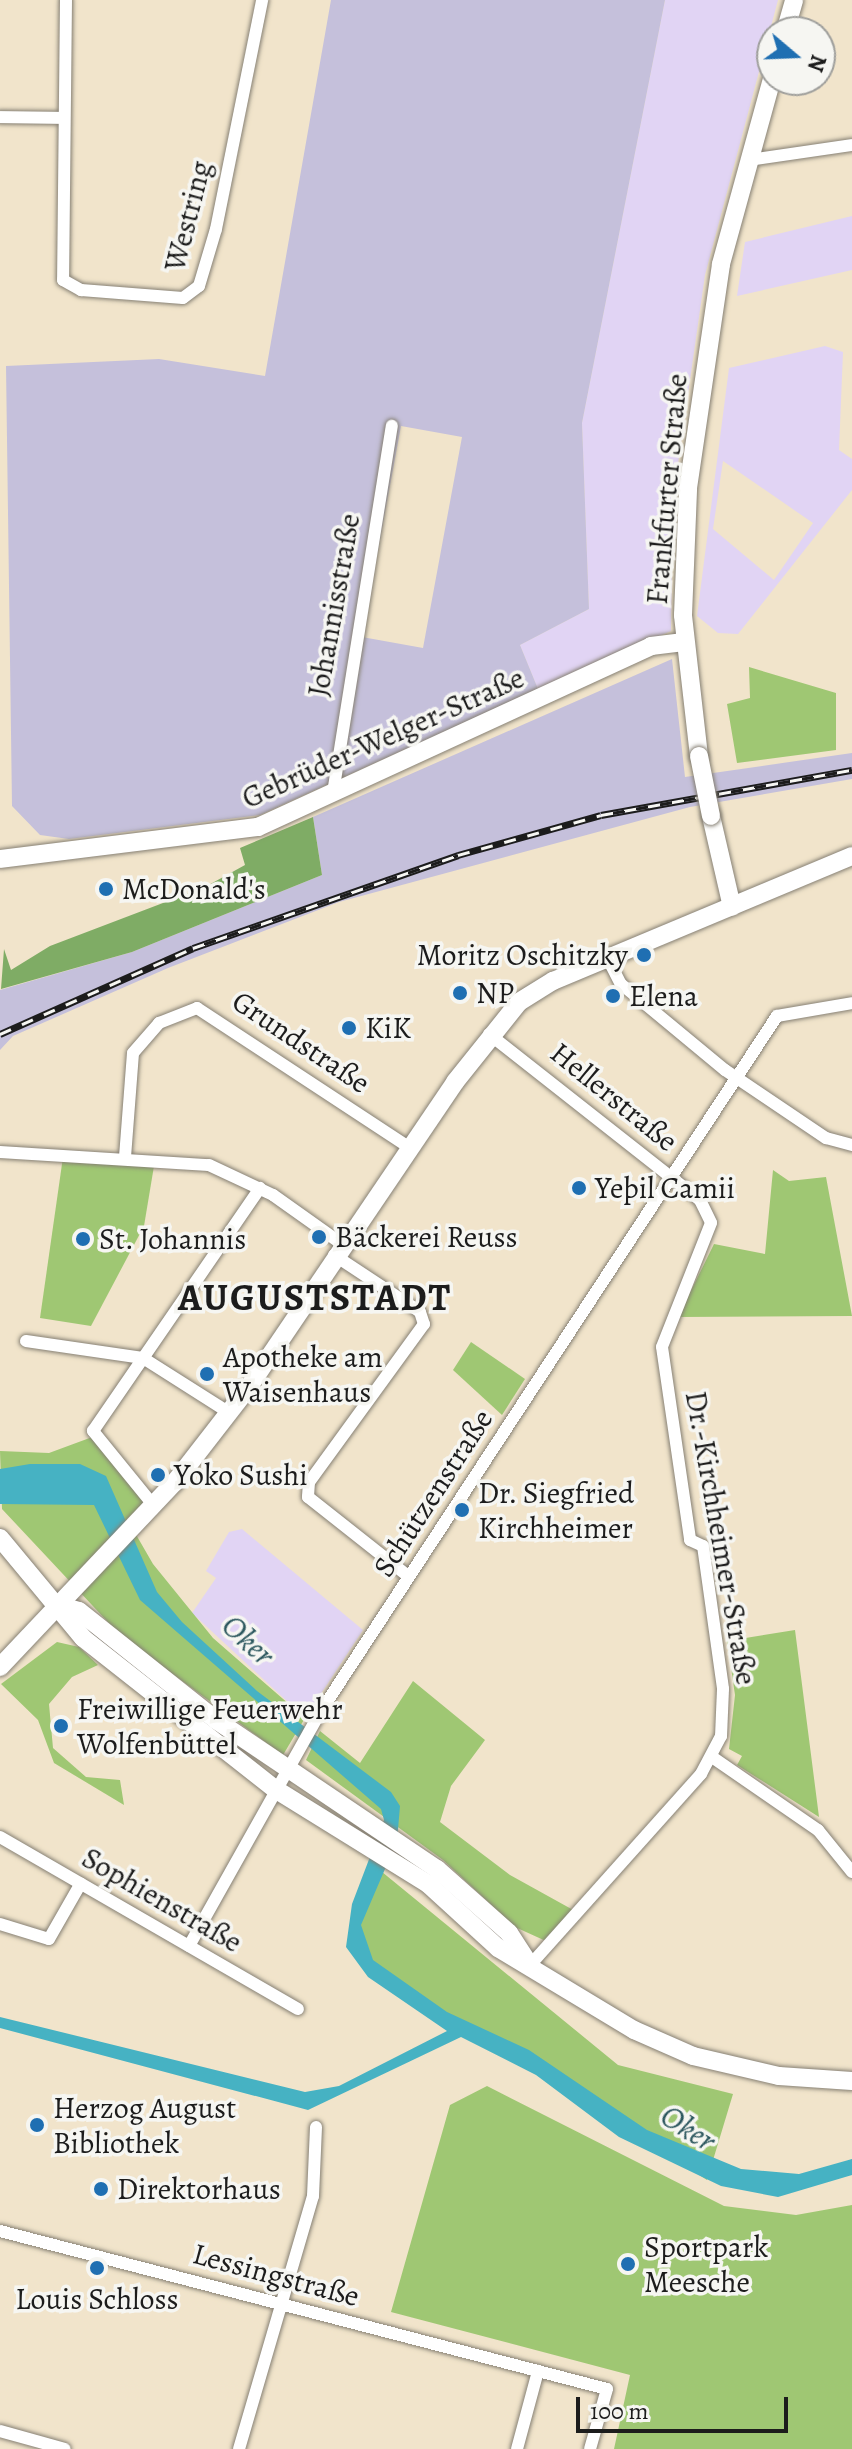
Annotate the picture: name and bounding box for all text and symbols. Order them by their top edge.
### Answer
north arrow [756,16,836,96]
text: N [800,51,834,76]
street label: Westring [157,157,219,275]
street label: Frankfurter Straße [639,372,695,606]
street label: Johannisstraße [300,511,368,699]
street label: Gebrüder-Welger-Straße [237,660,529,816]
place label: McDonald's [122,871,266,907]
marker: McDonald's [97,880,115,898]
place label: Moritz Oschitzky [417,937,628,973]
marker: Moritz Oschitzky [635,946,653,964]
place label: NP [476,975,514,1011]
place label: Elena [629,978,698,1014]
street label: Grundstraße [225,983,377,1101]
marker: NP [451,984,469,1002]
marker: Elena [604,987,622,1005]
place label: KiK [365,1010,411,1046]
marker: KiK [340,1019,358,1037]
street label: Hellerstraße [543,1035,685,1159]
place label: Yeþil Camii [595,1170,735,1206]
marker: Yeþil Camii [570,1179,588,1197]
place label: Bäckerei Reuss [335,1219,518,1255]
place label: St. Johannis [99,1221,247,1257]
marker: Bäckerei Reuss [310,1228,328,1246]
marker: St. Johannis [74,1230,92,1248]
district label: AUGUSTSTADT [178,1275,452,1321]
place label: Apotheke am Waisenhaus [223,1339,383,1410]
marker: Apotheke am Waisenhaus [198,1365,216,1383]
street label: Dr.-Kirchheimer-Straße [677,1388,765,1688]
street label: Schützenstraße [366,1403,500,1583]
place label: Yoko Sushi [174,1457,308,1493]
marker: Yoko Sushi [149,1466,167,1484]
place label: Dr. Siegfried Kirchheimer [478,1475,635,1546]
marker: Dr. Siegfried Kirchheimer [453,1501,471,1519]
water label: Oker [214,1606,282,1674]
place label: Freiwillige Feuerwehr Wolfenbüttel [77,1691,343,1762]
marker: Freiwillige Feuerwehr Wolfenbüttel [52,1717,70,1735]
street label: Sophienstraße [76,1840,248,1960]
place label: Herzog August Bibliothek [53,2090,236,2160]
water label: Oker [653,2096,723,2160]
marker: Herzog August Bibliothek [28,2116,46,2134]
place label: Direktorhaus [117,2171,281,2207]
marker: Direktorhaus [92,2180,110,2198]
place label: Sportpark Meesche [644,2229,768,2300]
street label: Lessingstraße [189,2235,363,2315]
marker: Sportpark Meesche [619,2255,637,2273]
marker: Louis Schloss [88,2259,106,2277]
place label: Louis Schloss [15,2281,179,2317]
scale bar [580,2381,792,2431]
text: 100 m [590,2395,649,2427]

